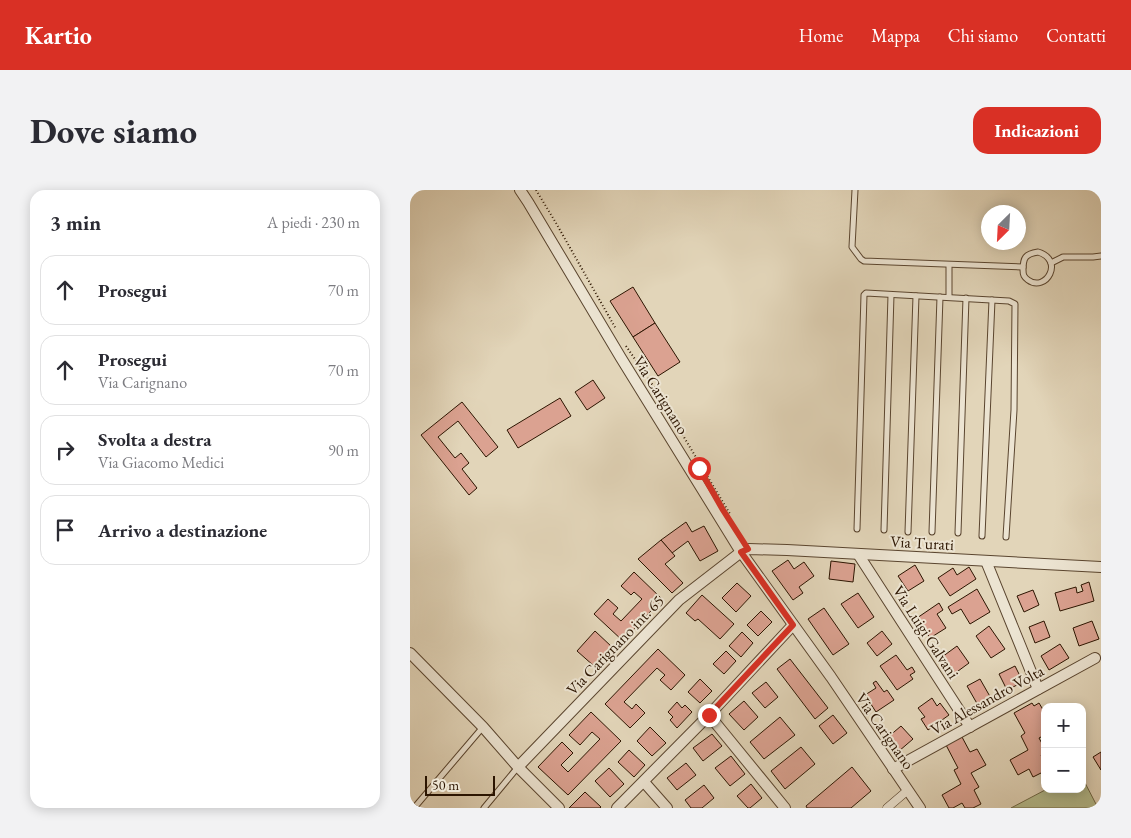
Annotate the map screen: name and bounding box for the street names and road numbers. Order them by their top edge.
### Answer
street label: Via Carignano [628,352,694,438]
street label: Via Turati [890,531,954,555]
street label: Via Luigi Galvani [888,581,964,683]
street label: Via Carignano int. 65 [562,590,668,700]
street label: Via Alessandro Volta [926,660,1048,740]
street label: Via Carignano [851,688,919,774]

